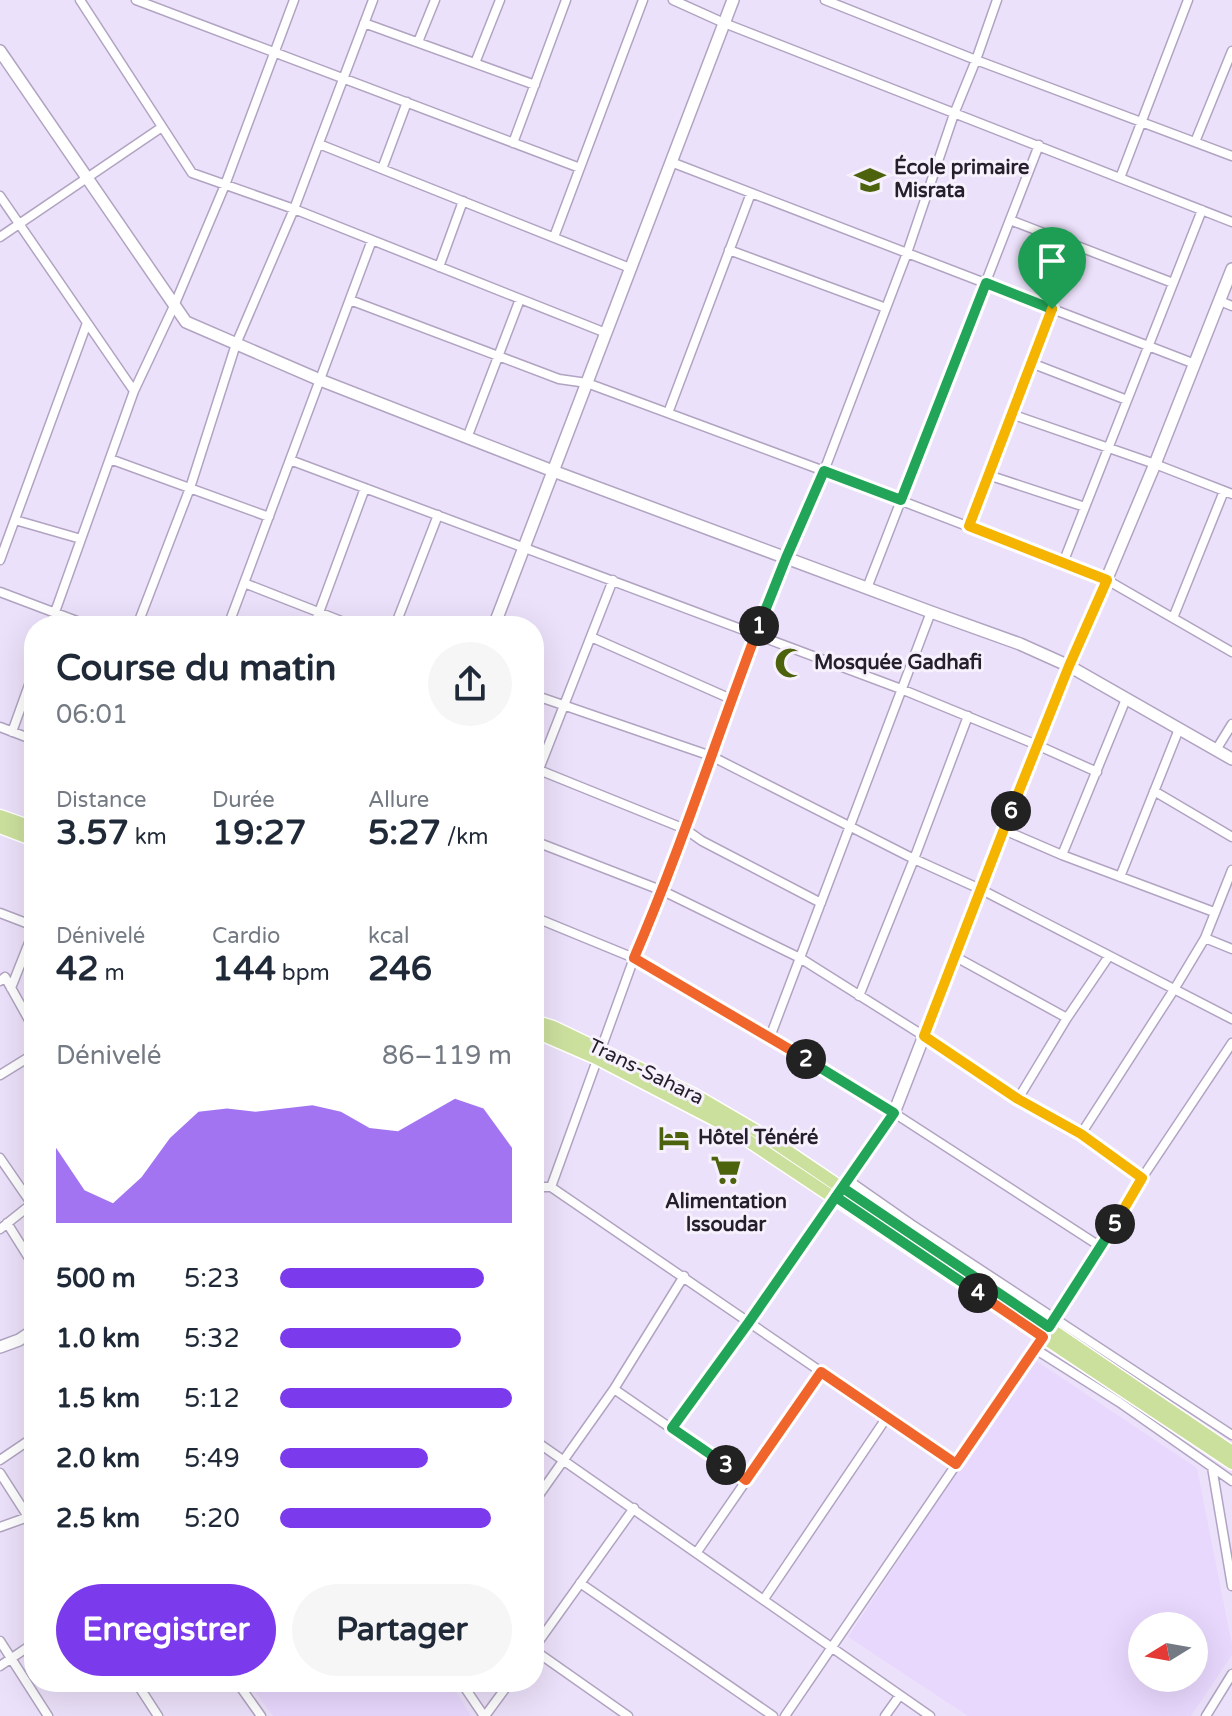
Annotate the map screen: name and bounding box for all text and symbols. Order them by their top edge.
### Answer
place label: École primaire Misrata [894,154,1029,203]
school or university icon: École primaire Misrata [853,163,887,197]
pin [1018,227,1086,309]
icon: arrive [1030,239,1074,283]
pin: 1 [739,606,779,646]
text: 1 [752,613,766,639]
button: share [428,642,512,726]
mosque icon: Mosquée Gadhafi [773,646,807,680]
text: Course du matin [56,647,337,690]
place label: Mosquée Gadhafi [814,651,982,675]
text: 06:01 [56,699,128,730]
text: Distance [56,787,147,813]
text: Durée [212,787,275,813]
text: Allure [368,787,429,813]
pin: 6 [991,791,1031,831]
text: 6 [1004,798,1018,824]
text: 3.57 [56,813,129,854]
text: 19:27 [212,813,306,854]
text: 5:27 [368,813,441,854]
text: km [129,824,167,850]
text: /km [441,824,489,850]
text: Dénivelé [56,923,145,949]
text: Cardio [212,923,281,949]
text: kcal [368,923,409,949]
text: 42 [56,949,99,990]
text: 144 [212,949,276,990]
text: 246 [368,949,432,990]
text: m [99,960,125,986]
text: bpm [276,960,330,986]
street label: Trans-Sahara [584,1034,708,1110]
pin: 2 [786,1039,826,1079]
text: Dénivelé [56,1040,162,1071]
text: 86–119 m [382,1040,512,1071]
text: 2 [799,1046,813,1072]
hotel icon: Hôtel Ténéré [657,1121,691,1155]
place label: Hôtel Ténéré [698,1126,818,1150]
supermarket icon: Alimentation Issoudar [709,1153,743,1187]
place label: Alimentation Issoudar [665,1190,787,1237]
pin: 5 [1095,1204,1135,1244]
text: 5 [1108,1211,1122,1237]
text: 500 m [56,1263,136,1294]
text: 5:23 [184,1263,240,1294]
pin: 4 [958,1273,998,1313]
text: 4 [971,1280,985,1306]
text: 1.0 km [56,1323,140,1354]
text: 5:32 [184,1323,240,1354]
text: 1.5 km [56,1383,140,1414]
text: 5:12 [184,1383,240,1414]
text: 2.0 km [56,1443,140,1474]
text: 5:49 [184,1443,240,1474]
pin: 3 [706,1445,746,1485]
text: 3 [719,1452,733,1478]
text: 2.5 km [56,1503,140,1534]
text: 5:20 [184,1503,240,1534]
button: Enregistrer [56,1584,276,1676]
button: Partager [292,1584,512,1676]
north arrow [1128,1612,1208,1692]
map controls [1128,1612,1208,1692]

